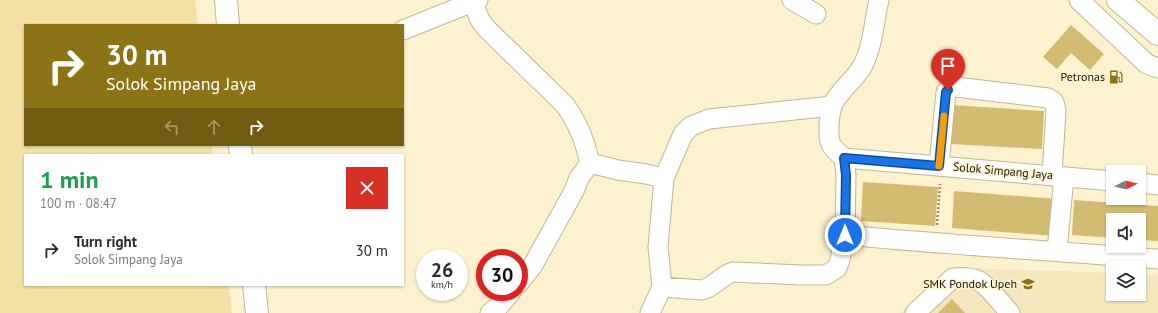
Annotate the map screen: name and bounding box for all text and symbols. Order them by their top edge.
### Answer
text: 30 m [106,36,167,73]
icon: right [40,40,92,92]
pin [931,49,965,90]
icon: arrive [937,55,959,77]
place label: Petronas [1060,69,1105,84]
fuel station icon: Petronas [1108,69,1124,85]
text: Solok Simpang Jaya [106,72,256,95]
icon: left [161,116,183,138]
icon: ahead [203,116,225,138]
icon: right [245,116,267,138]
street label: Solok Simpang Jaya [952,159,1054,182]
text: 1 min [40,164,99,195]
north arrow [1106,165,1146,205]
map controls [1106,165,1146,301]
button: close [346,167,388,209]
text: 100 m · 08:47 [40,195,117,212]
button: sound [1106,213,1146,253]
position arrow [824,214,866,256]
text: Turn right [74,232,137,251]
icon: right [40,239,62,261]
text: 30 m [355,241,388,260]
speed limit sign: 30 [476,249,528,301]
text: Solok Simpang Jaya [74,251,183,268]
text: 26 [431,257,453,283]
button: layers [1106,261,1146,301]
place label: SMK Pondok Upeh [923,276,1017,291]
school or university icon: SMK Pondok Upeh [1020,276,1036,292]
text: km/h [431,278,453,291]

